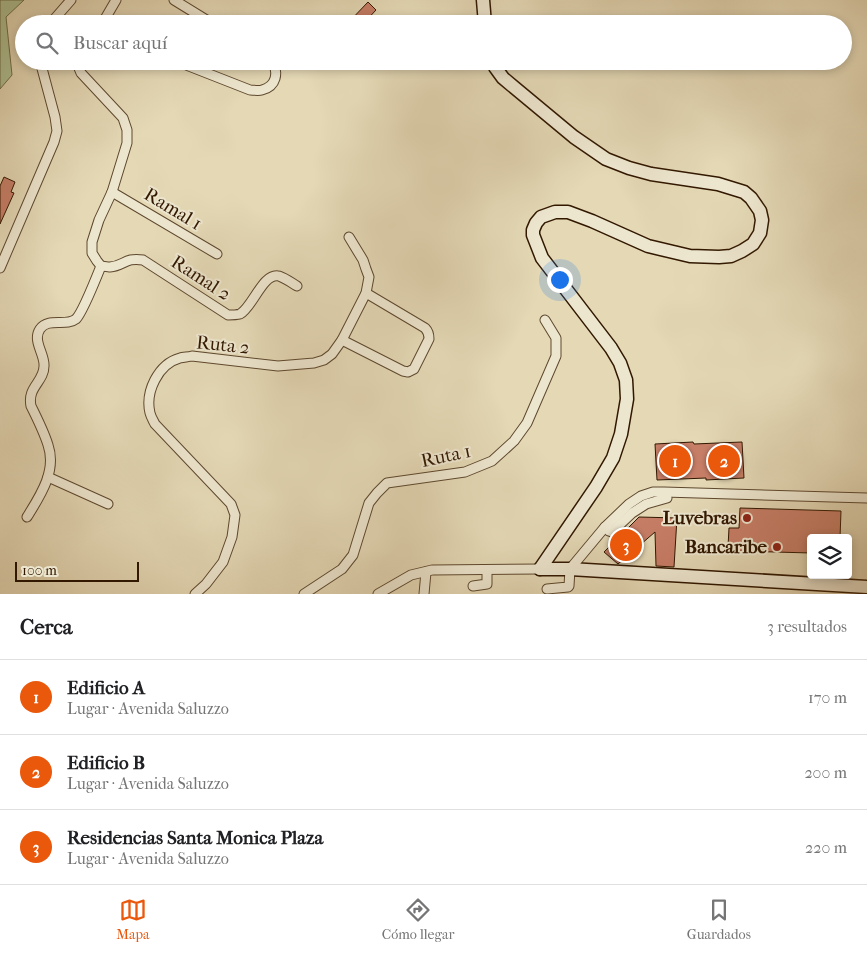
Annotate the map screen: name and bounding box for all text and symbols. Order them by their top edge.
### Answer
search box [15,15,852,70]
icon: search [33,29,61,57]
text: Buscar aquí [73,32,167,54]
street label: Ramal 1 [140,183,206,235]
street label: Ramal 2 [167,251,235,305]
your location [547,267,573,293]
street label: Ruta 2 [195,331,251,359]
street label: Ruta 1 [419,440,473,472]
pin: 1 [659,442,691,480]
pin: 2 [708,442,740,480]
place label: Luvebras [663,507,737,529]
marker: Luvebras [741,512,753,524]
pin: 3 [610,526,642,564]
map controls [807,534,852,579]
button: layers [807,534,852,579]
place label: Bancaribe [685,536,768,558]
marker: Bancaribe [771,541,783,553]
scale bar [15,559,139,582]
text: 100 m [22,562,57,579]
text: Cerca [20,615,72,639]
text: 3 resultados [767,617,847,636]
text: Edificio A [67,677,145,699]
text: 1 [33,688,39,707]
text: 170 m [808,688,847,707]
text: Lugar · Avenida Saluzzo [67,699,229,718]
text: Edificio B [67,752,145,774]
text: 2 [32,763,40,782]
text: 200 m [804,763,847,782]
text: Lugar · Avenida Saluzzo [67,774,229,793]
text: Residencias Santa Monica Plaza [67,827,323,849]
text: 3 [33,838,39,857]
text: 220 m [805,838,847,857]
text: Lugar · Avenida Saluzzo [67,849,229,868]
tab: Mapa [116,896,150,943]
tab: Cómo llegar [382,896,454,943]
tab: Guardados [687,896,751,943]

